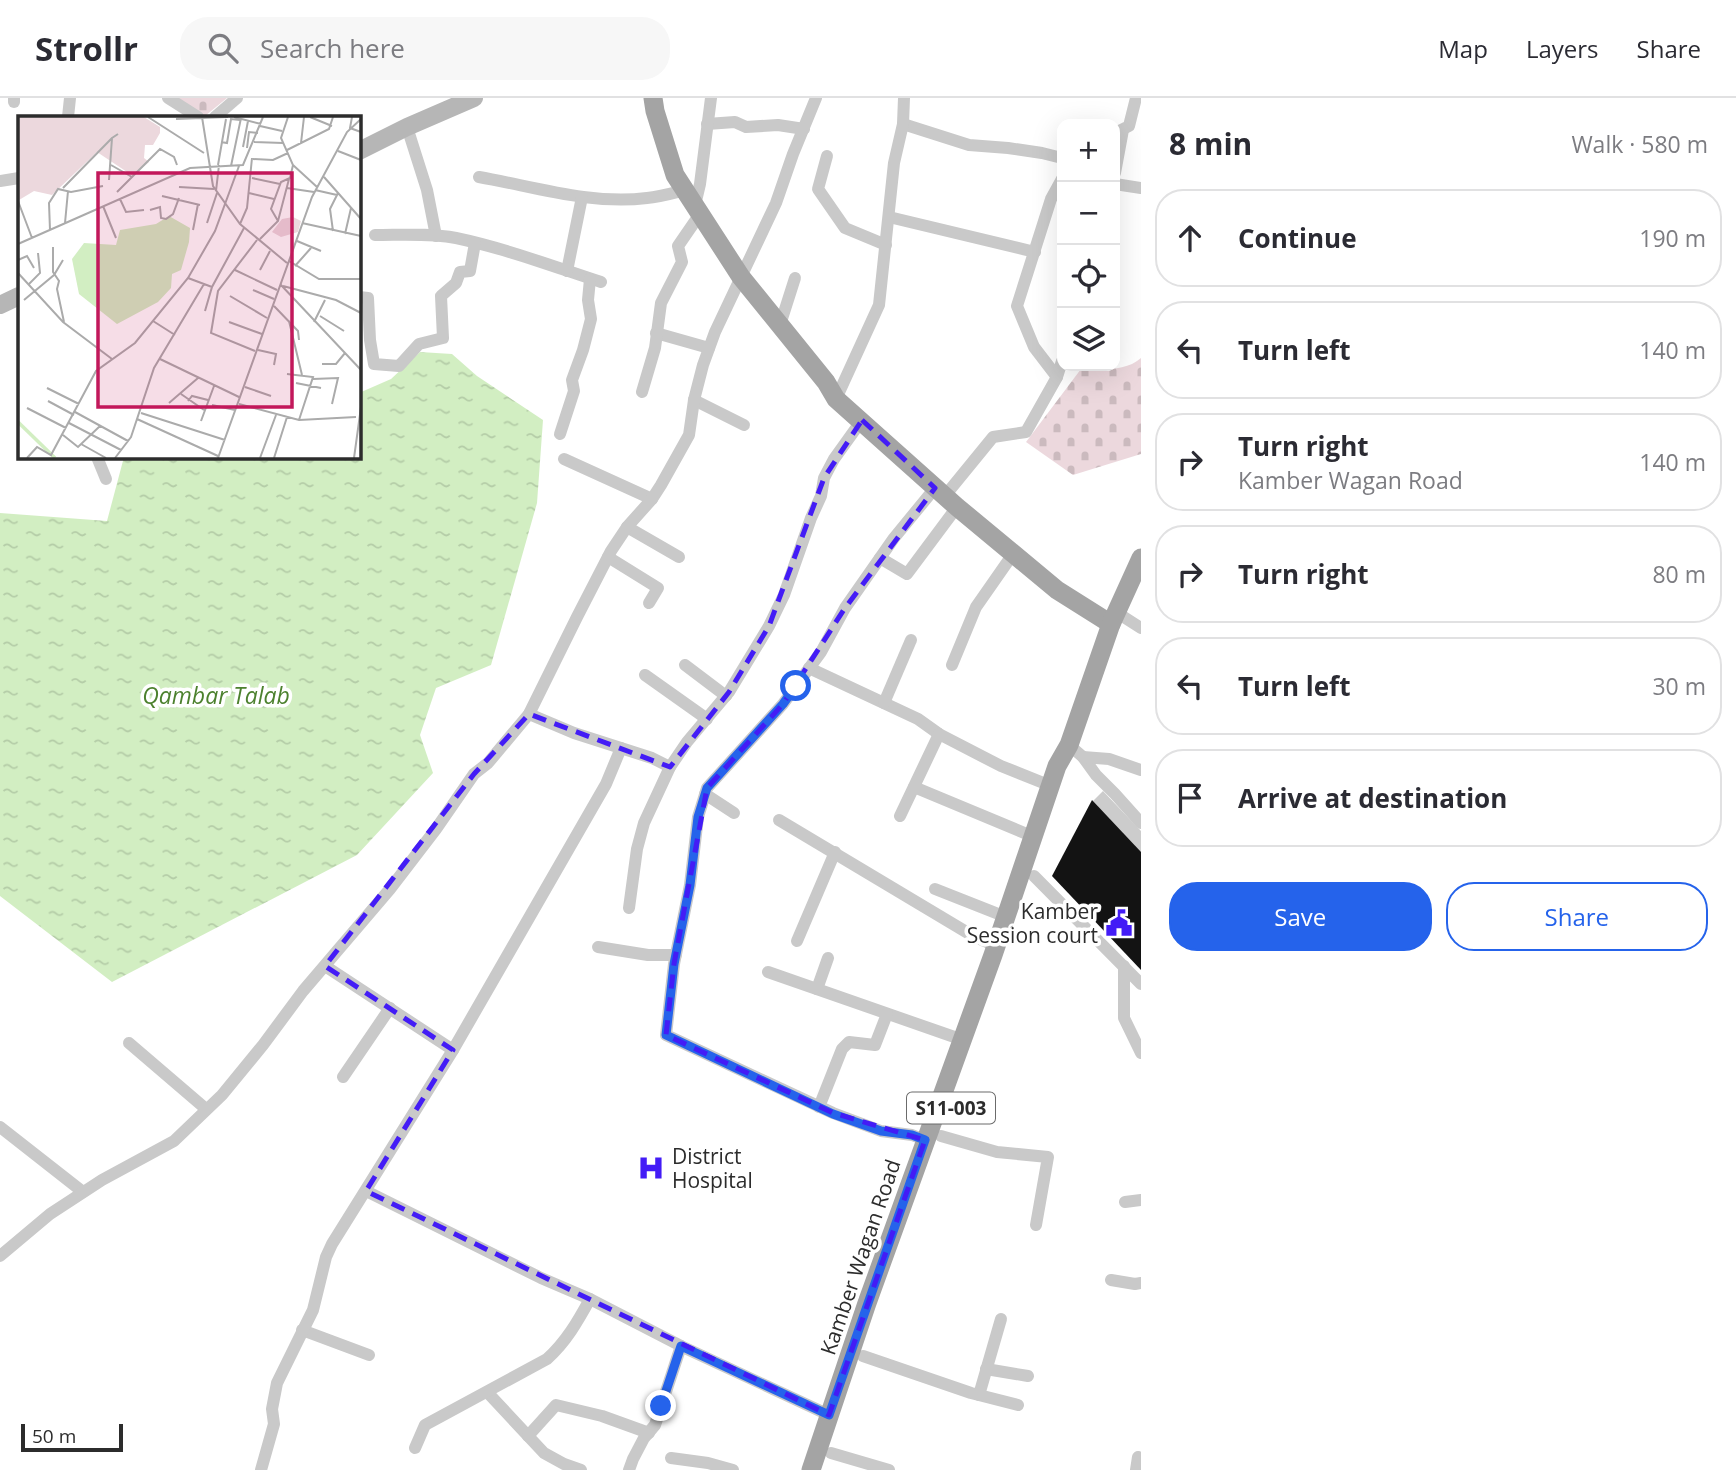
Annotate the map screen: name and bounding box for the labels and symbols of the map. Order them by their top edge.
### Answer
inset map [18,116,360,458]
route start [780,670,811,701]
water label: Qambar Talab [142,679,290,711]
place label: Kamber Session court [967,897,1098,949]
public building icon: Kamber Session court [1104,908,1134,938]
road number: S11-003 [907,1092,995,1124]
place label: District Hospital [672,1142,753,1194]
hospital icon: District Hospital [636,1153,666,1183]
street label: Kamber Wagan Road [813,1155,907,1359]
route end [645,1390,676,1421]
scale bar [21,1421,122,1453]

